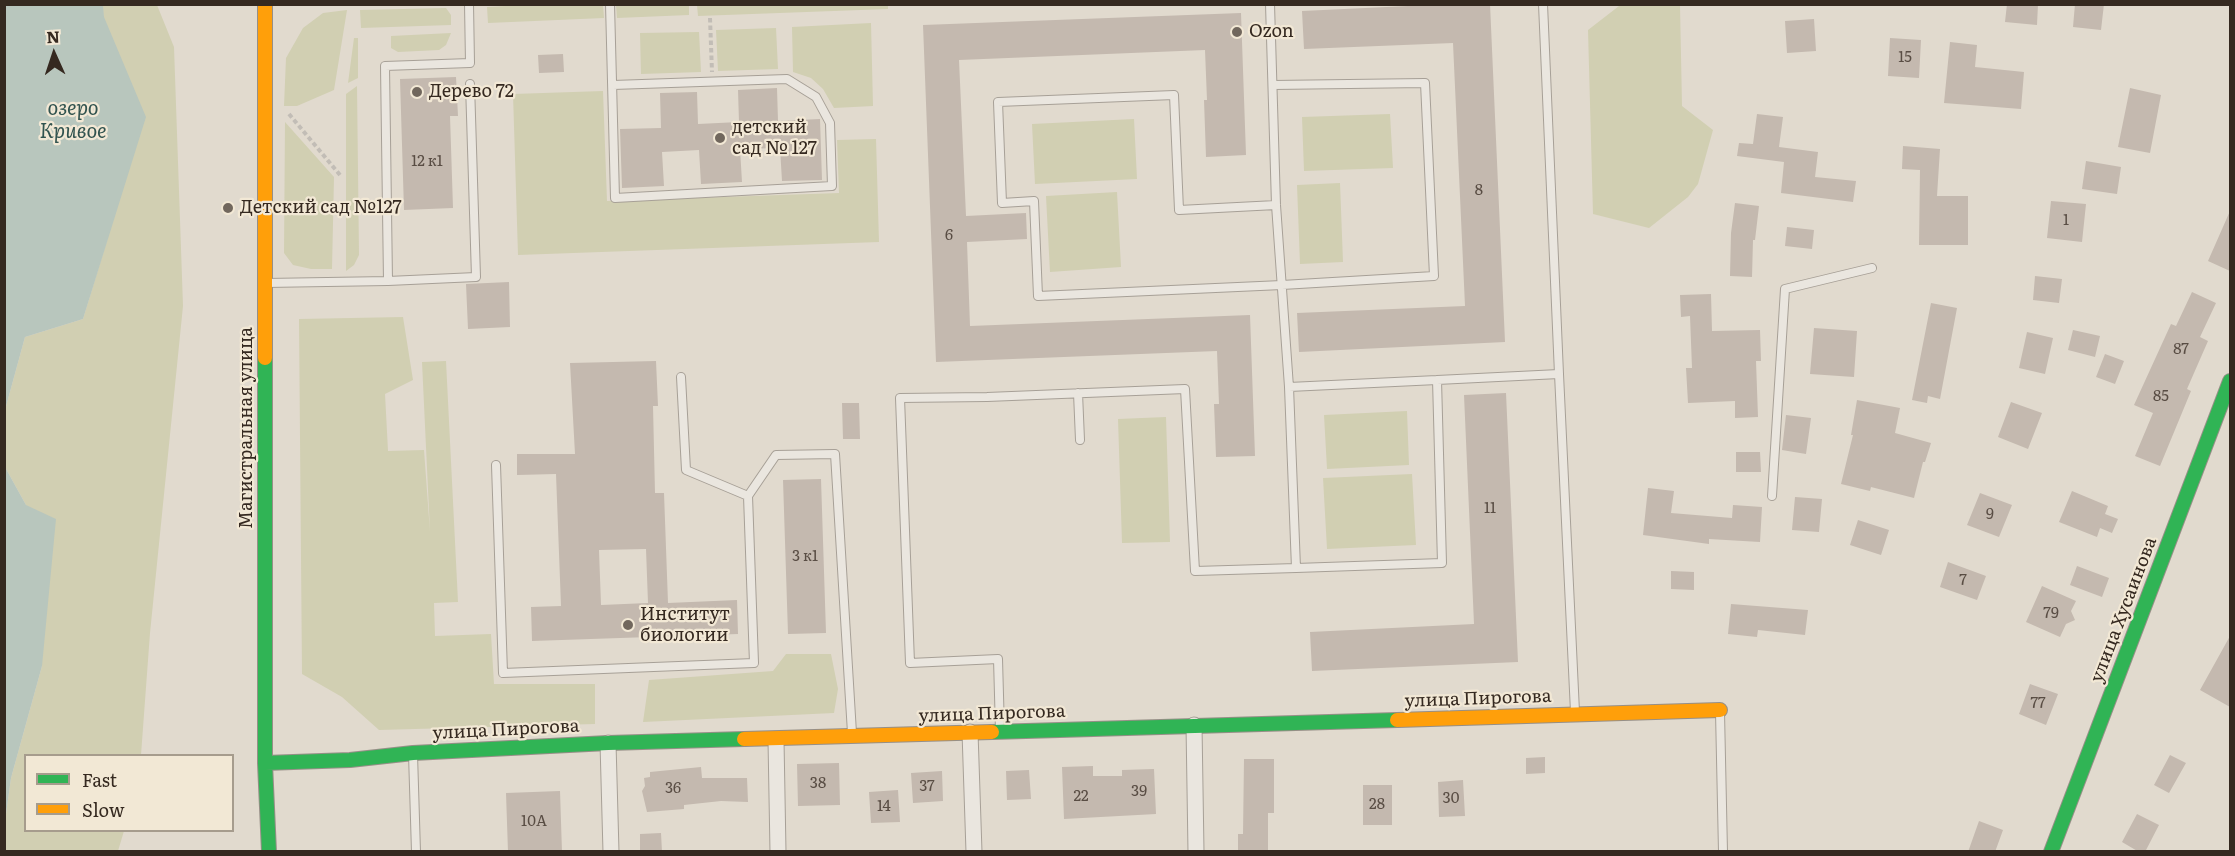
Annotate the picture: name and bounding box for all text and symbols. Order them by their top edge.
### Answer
place label: Ozon [1249,21,1294,43]
north arrow [24,24,84,84]
text: N [46,24,60,48]
marker: Ozon [1230,25,1244,39]
house number: 15 [1898,49,1912,67]
place label: Дерево 72 [429,81,514,103]
marker: Дерево 72 [410,85,424,99]
water label: озеро Кривое [39,97,107,144]
place label: детский сад № 127 [732,117,817,160]
marker: детский сад № 127 [713,131,727,145]
house number: 12 к1 [411,153,443,171]
house number: 8 [1475,182,1483,200]
place label: Детский сад №127 [240,197,402,219]
marker: Детский сад №127 [221,201,235,215]
house number: 1 [2063,212,2069,230]
house number: 6 [945,227,953,245]
street label: Магистральная улица [236,327,258,529]
house number: 87 [2173,341,2189,359]
house number: 85 [2153,388,2169,406]
house number: 11 [1484,500,1496,518]
house number: 9 [1986,506,1994,524]
street label: улица Хусаинова [2086,534,2162,686]
house number: 3 к1 [792,548,818,566]
house number: 7 [1959,572,1967,590]
place label: Институт биологии [640,604,730,646]
house number: 79 [2043,605,2059,623]
marker: Институт биологии [621,618,635,632]
street label: улица Пирогова [1404,686,1552,712]
house number: 77 [2030,695,2046,713]
street label: улица Пирогова [918,701,1066,727]
street label: улица Пирогова [432,715,580,745]
legend [24,754,234,832]
text: Fast [82,766,117,793]
house number: 38 [810,775,826,793]
house number: 37 [919,778,935,796]
house number: 36 [665,780,681,798]
house number: 39 [1131,783,1147,801]
house number: 22 [1073,788,1089,806]
house number: 30 [1443,790,1459,808]
text: Slow [82,796,124,823]
house number: 28 [1369,796,1385,814]
house number: 14 [877,798,891,816]
house number: 10А [521,813,547,831]

